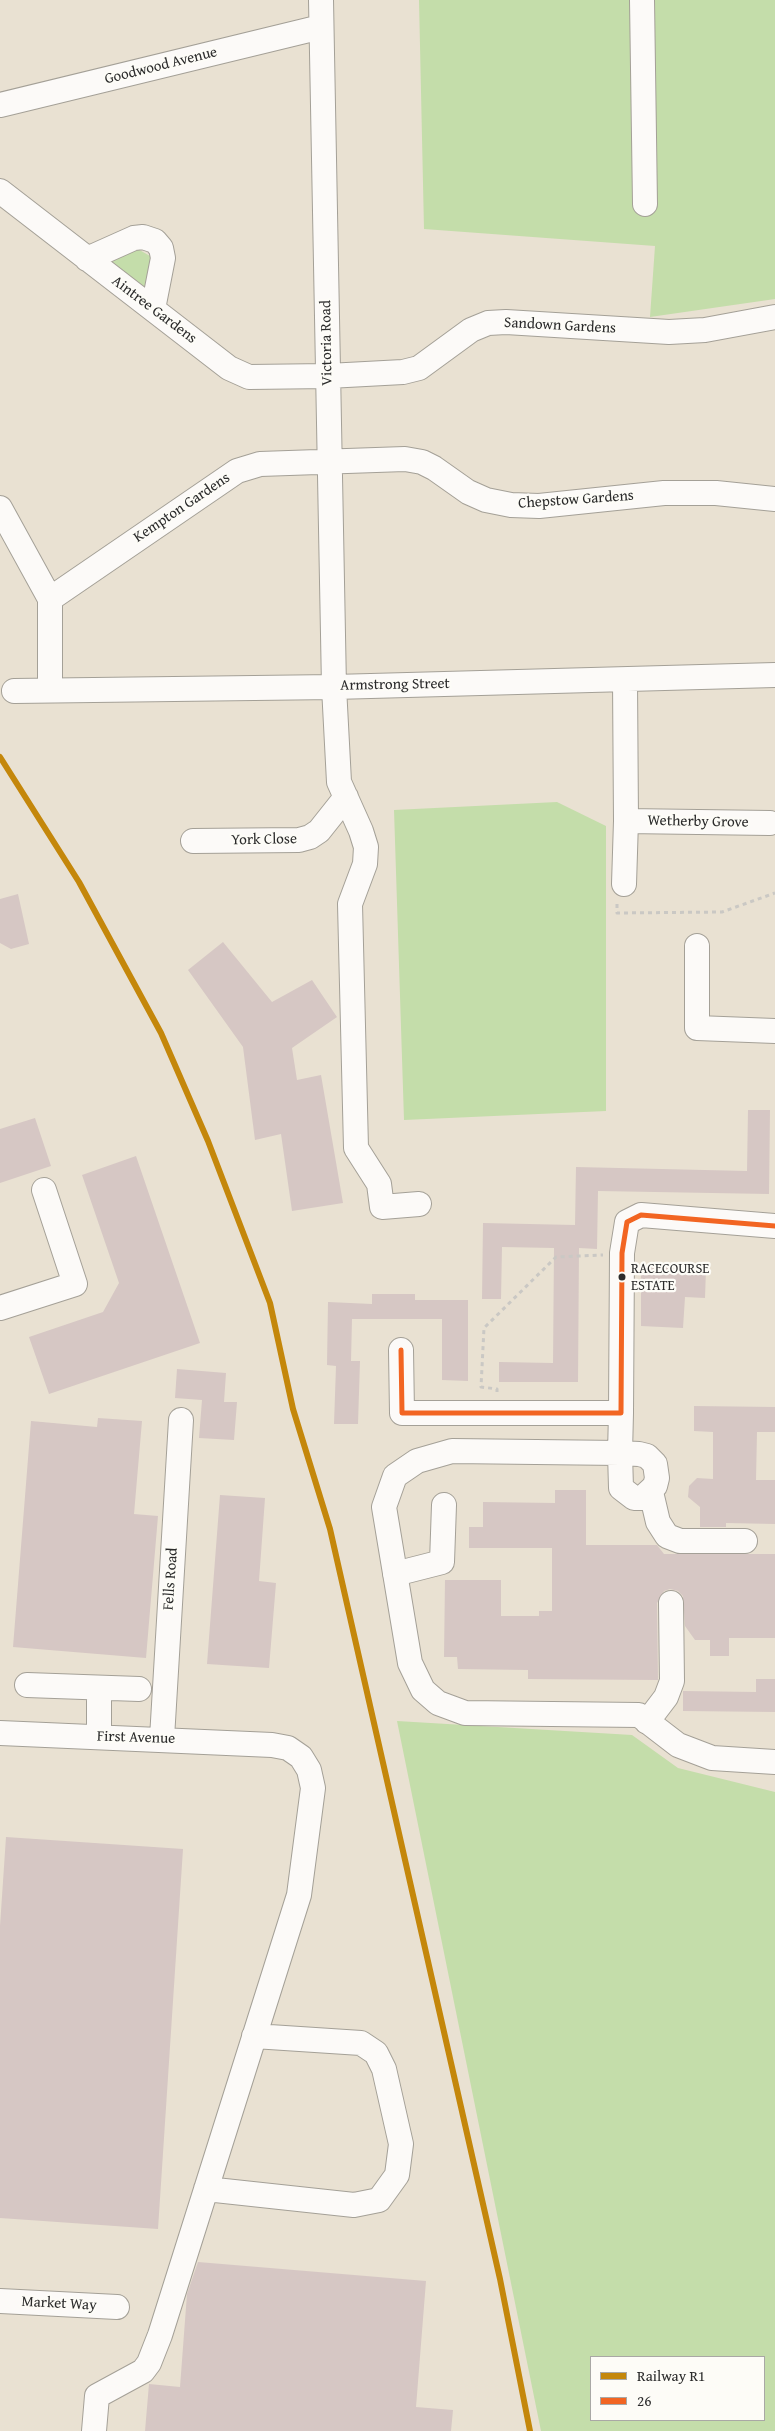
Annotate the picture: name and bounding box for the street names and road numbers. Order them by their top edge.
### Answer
street label: Goodwood Avenue [103,43,219,89]
street label: Aintree Gardens [108,272,200,348]
street label: Victoria Road [317,300,337,386]
street label: Sandown Gardens [504,314,616,338]
street label: Kempton Gardens [130,469,234,547]
street label: Chepstow Gardens [518,487,634,513]
street label: Armstrong Street [340,675,450,695]
street label: Wetherby Grove [647,812,749,832]
street label: York Close [231,830,297,850]
street label: Fells Road [160,1547,182,1611]
street label: First Avenue [97,1728,175,1748]
street label: Market Way [21,2293,97,2315]

